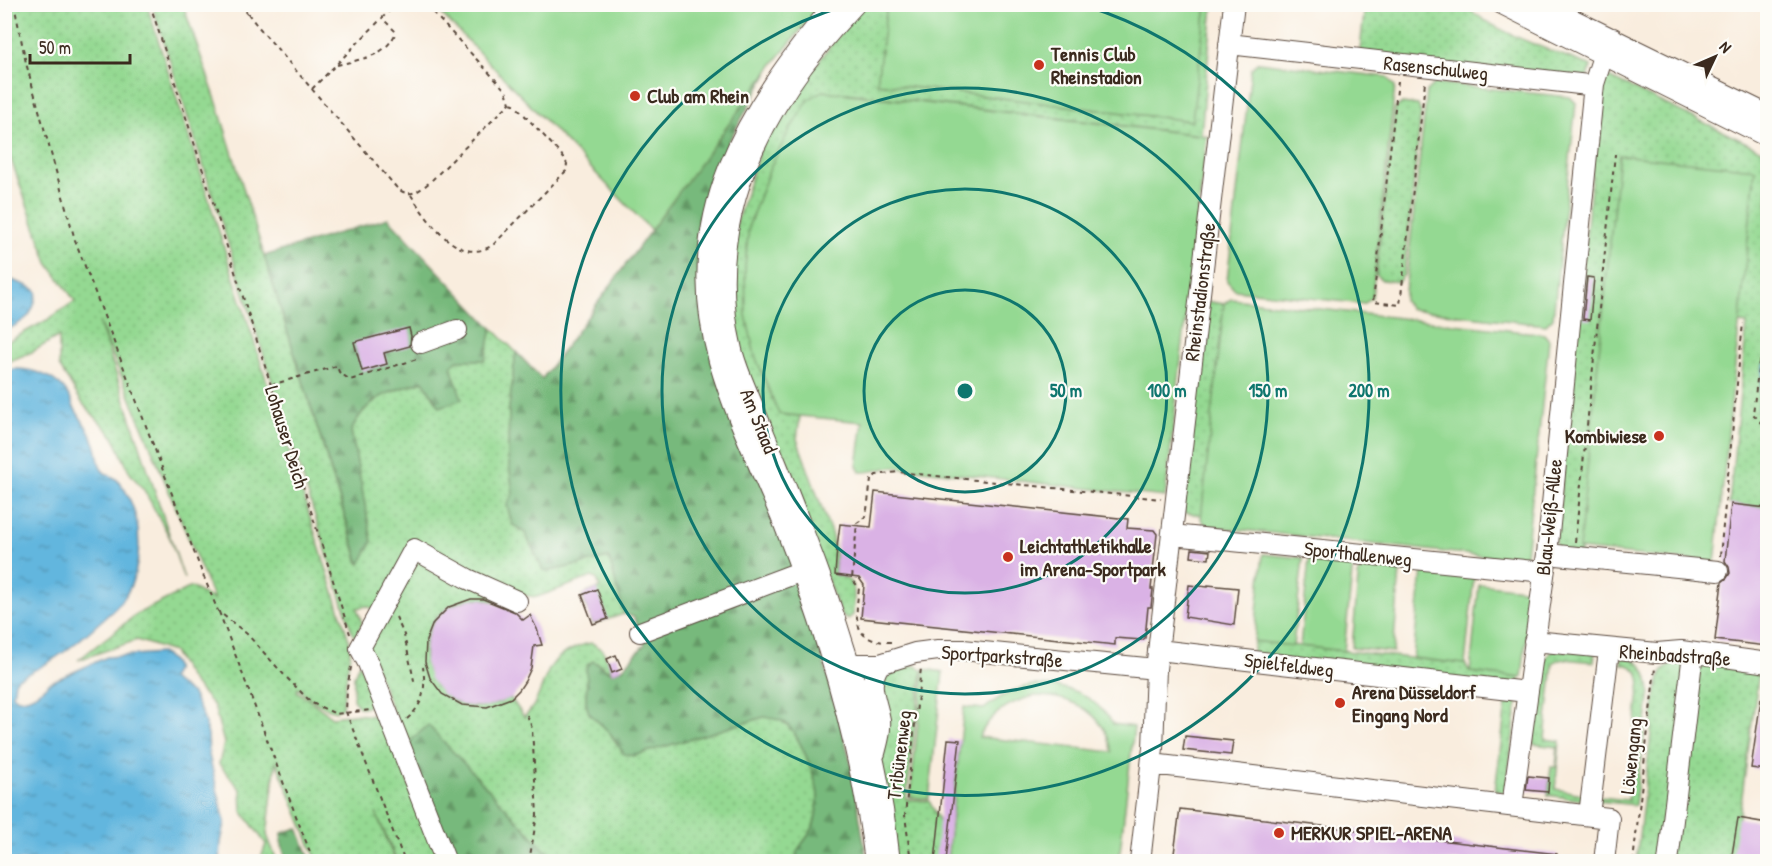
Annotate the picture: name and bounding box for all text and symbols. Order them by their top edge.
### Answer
scale bar [30,27,130,65]
north arrow [1685,27,1745,87]
text: 50 m [39,35,71,60]
text: N [1715,36,1737,58]
place label: Tennis Club Rheinstadion [1050,40,1142,90]
street label: Rasenschulweg [1382,49,1490,86]
marker: Tennis Club Rheinstadion [1032,58,1046,72]
place label: Club am Rhein [647,82,749,109]
marker: Club am Rhein [628,89,642,103]
street label: Rheinstadionstraße [1178,221,1221,363]
text: 50 m [1050,378,1082,403]
text: 100 m [1147,378,1187,403]
text: 150 m [1249,378,1287,403]
text: 200 m [1349,378,1389,403]
centre of rings [955,381,975,401]
street label: Lohauser Deich [259,382,316,491]
street label: Am Staad [734,384,785,457]
place label: Kombiwiese [1565,422,1647,449]
marker: Kombiwiese [1652,429,1666,443]
street label: Blau-Weiß-Allee [1529,457,1568,577]
place label: Leichtathletikhalle im Arena-Sportpark [1020,532,1167,583]
street label: Sporthallenweg [1303,534,1413,573]
marker: Leichtathletikhalle im Arena-Sportpark [1001,550,1015,564]
street label: Rheinbadstraße [1618,637,1732,672]
street label: Sportparkstraße [941,638,1064,673]
street label: Spielfeldweg [1243,646,1335,683]
place label: Arena Düsseldorf Eingang Nord [1352,678,1477,729]
marker: Arena Düsseldorf Eingang Nord [1333,696,1347,710]
street label: Tribünenweg [880,709,917,801]
street label: Löwengang [1613,716,1648,795]
place label: MERKUR SPIEL-ARENA [1291,819,1452,846]
marker: MERKUR SPIEL-ARENA [1272,826,1286,840]

